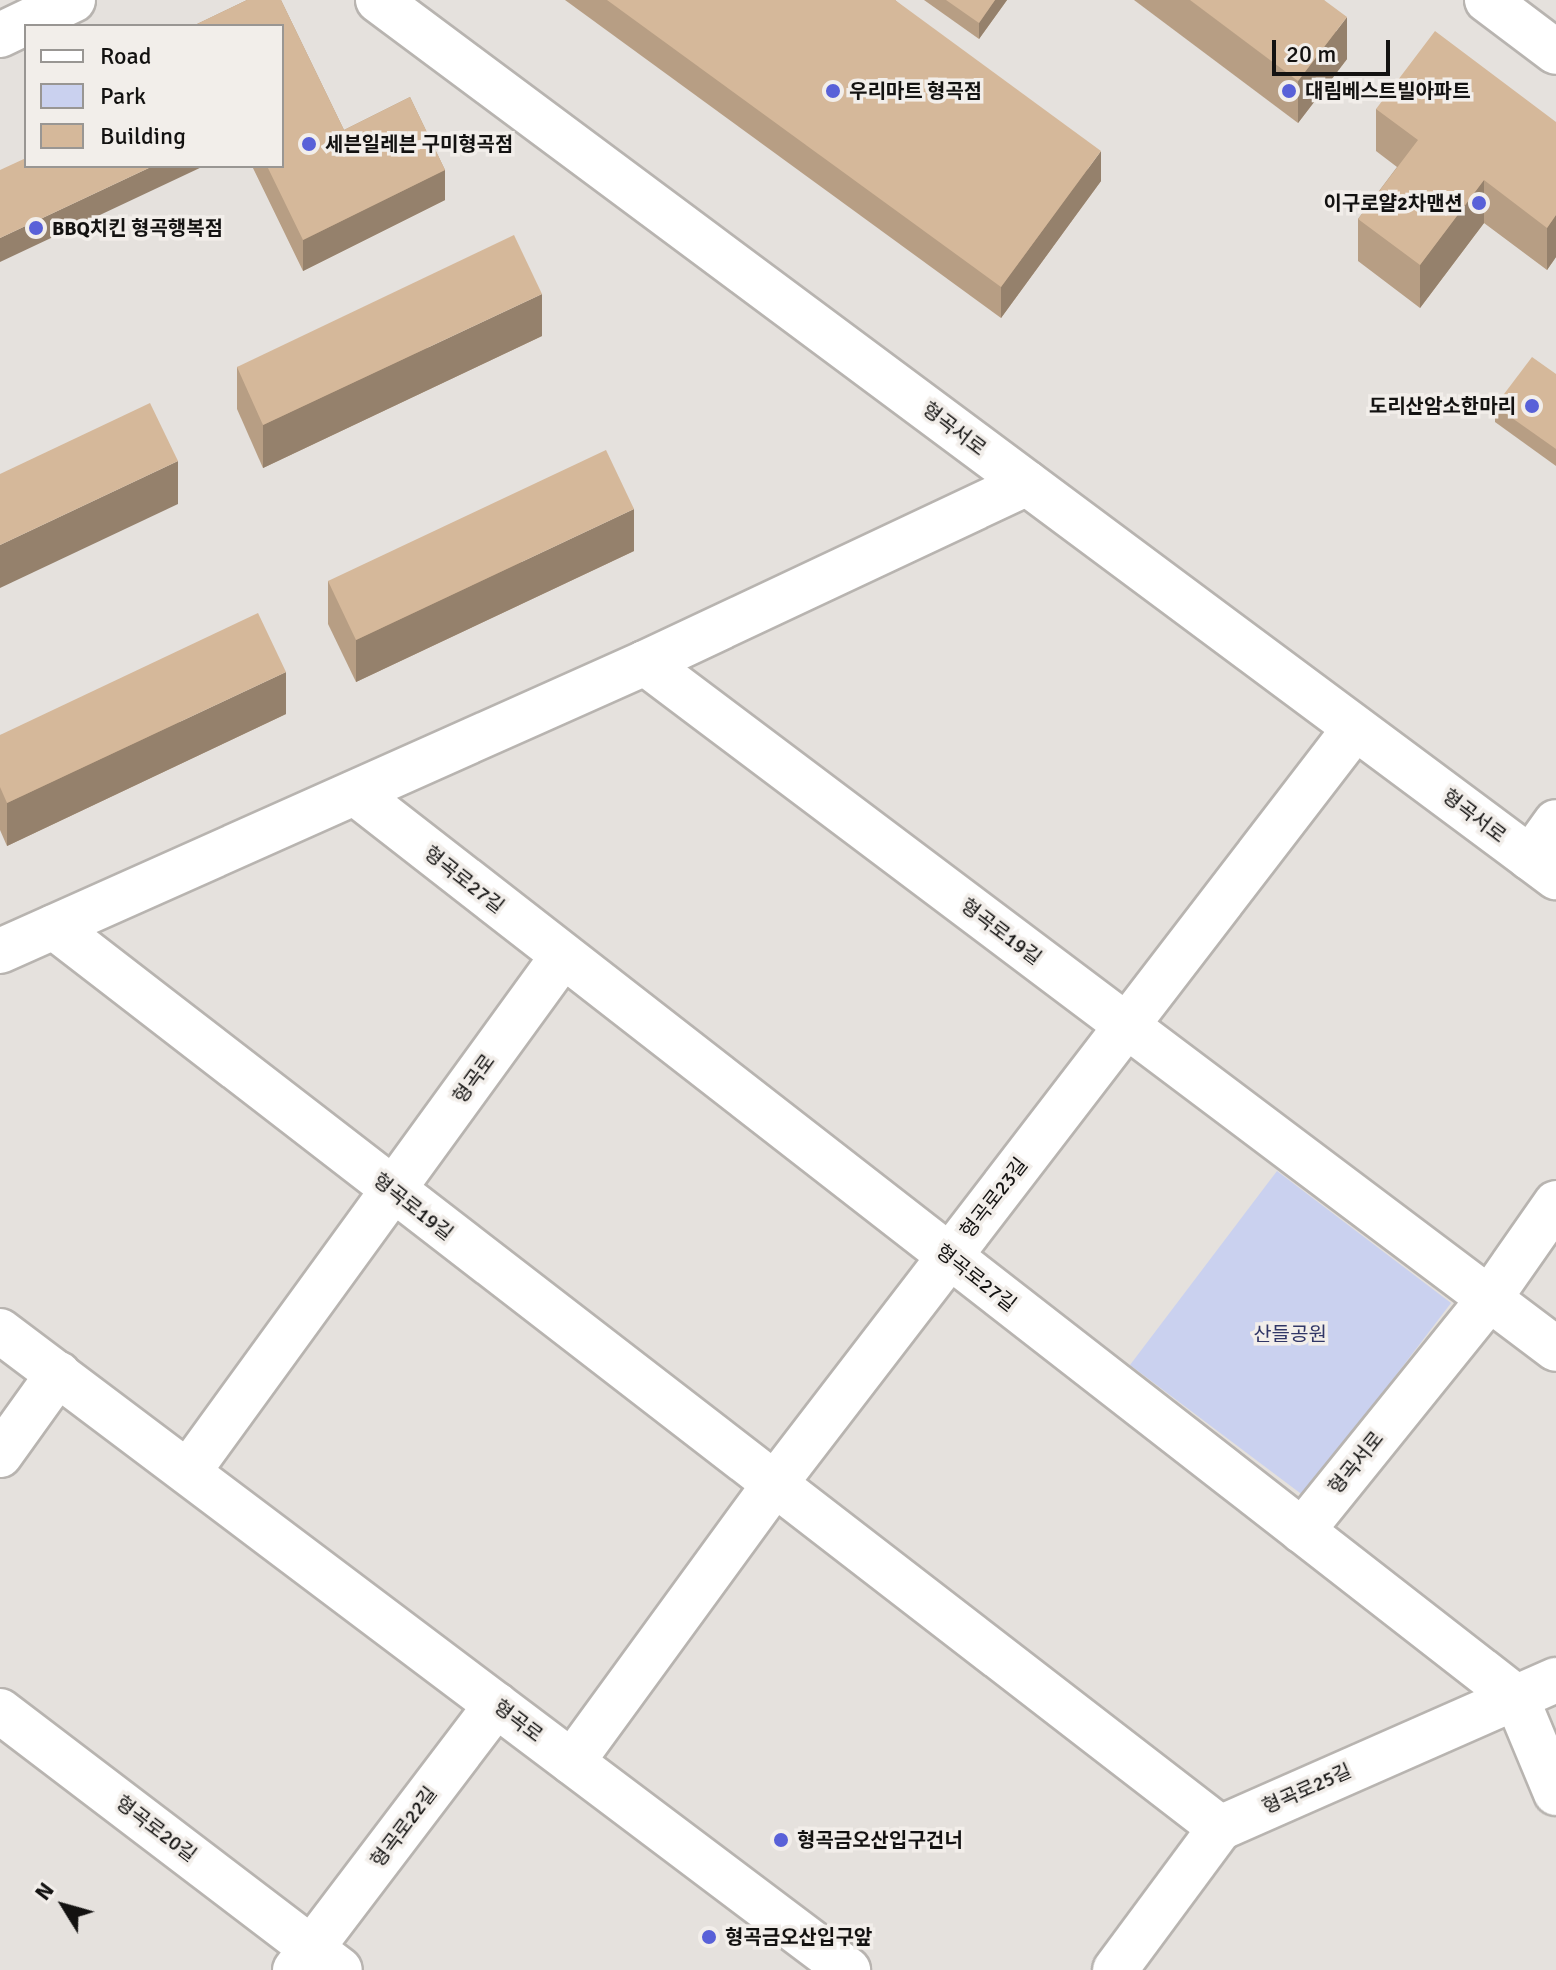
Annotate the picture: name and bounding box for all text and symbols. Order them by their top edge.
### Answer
legend [24,24,284,168]
scale bar [1276,24,1394,74]
text: 20 m [1286,39,1336,69]
text: Road [100,41,151,71]
place label: 우리마트 형곡점 [849,79,982,103]
place label: 대림베스트빌아파트 [1305,79,1471,103]
text: Park [100,81,146,111]
marker: 우리마트 형곡점 [824,82,842,100]
marker: 대림베스트빌아파트 [1280,82,1298,100]
text: Building [100,121,186,151]
place label: 세븐일레븐 구미형곡점 [325,132,513,156]
marker: 세븐일레븐 구미형곡점 [300,135,318,153]
place label: 이구로얄2차맨션 [1323,191,1463,215]
marker: 이구로얄2차맨션 [1470,194,1488,212]
place label: BBQ치킨 형곡행복점 [52,216,223,240]
marker: BBQ치킨 형곡행복점 [27,219,45,237]
place label: 도리산암소한마리 [1369,394,1516,418]
street label: 형곡서로 [917,397,991,461]
marker: 도리산암소한마리 [1523,397,1541,415]
street label: 형곡서로 [1437,784,1511,848]
street label: 형곡로27길 [419,841,509,919]
street label: 형곡로19길 [956,894,1046,970]
street label: 형곡로 [448,1050,500,1108]
street label: 형곡로23길 [955,1153,1033,1243]
street label: 형곡로19길 [368,1168,458,1246]
street label: 형곡로27길 [931,1239,1021,1317]
park label: 산들공원 [1253,1322,1327,1346]
street label: 형곡서로 [1324,1427,1388,1499]
street label: 형곡로 [489,1695,547,1747]
street label: 형곡로25길 [1259,1759,1355,1819]
street label: 형곡로22길 [366,1782,442,1872]
street label: 형곡로20길 [111,1791,201,1867]
place label: 형곡금오산입구건너 [797,1828,963,1852]
marker: 형곡금오산입구건너 [772,1831,790,1849]
north arrow [24,1866,104,1946]
text: N [29,1877,60,1905]
place label: 형곡금오산입구앞 [725,1925,872,1949]
marker: 형곡금오산입구앞 [700,1928,718,1946]

